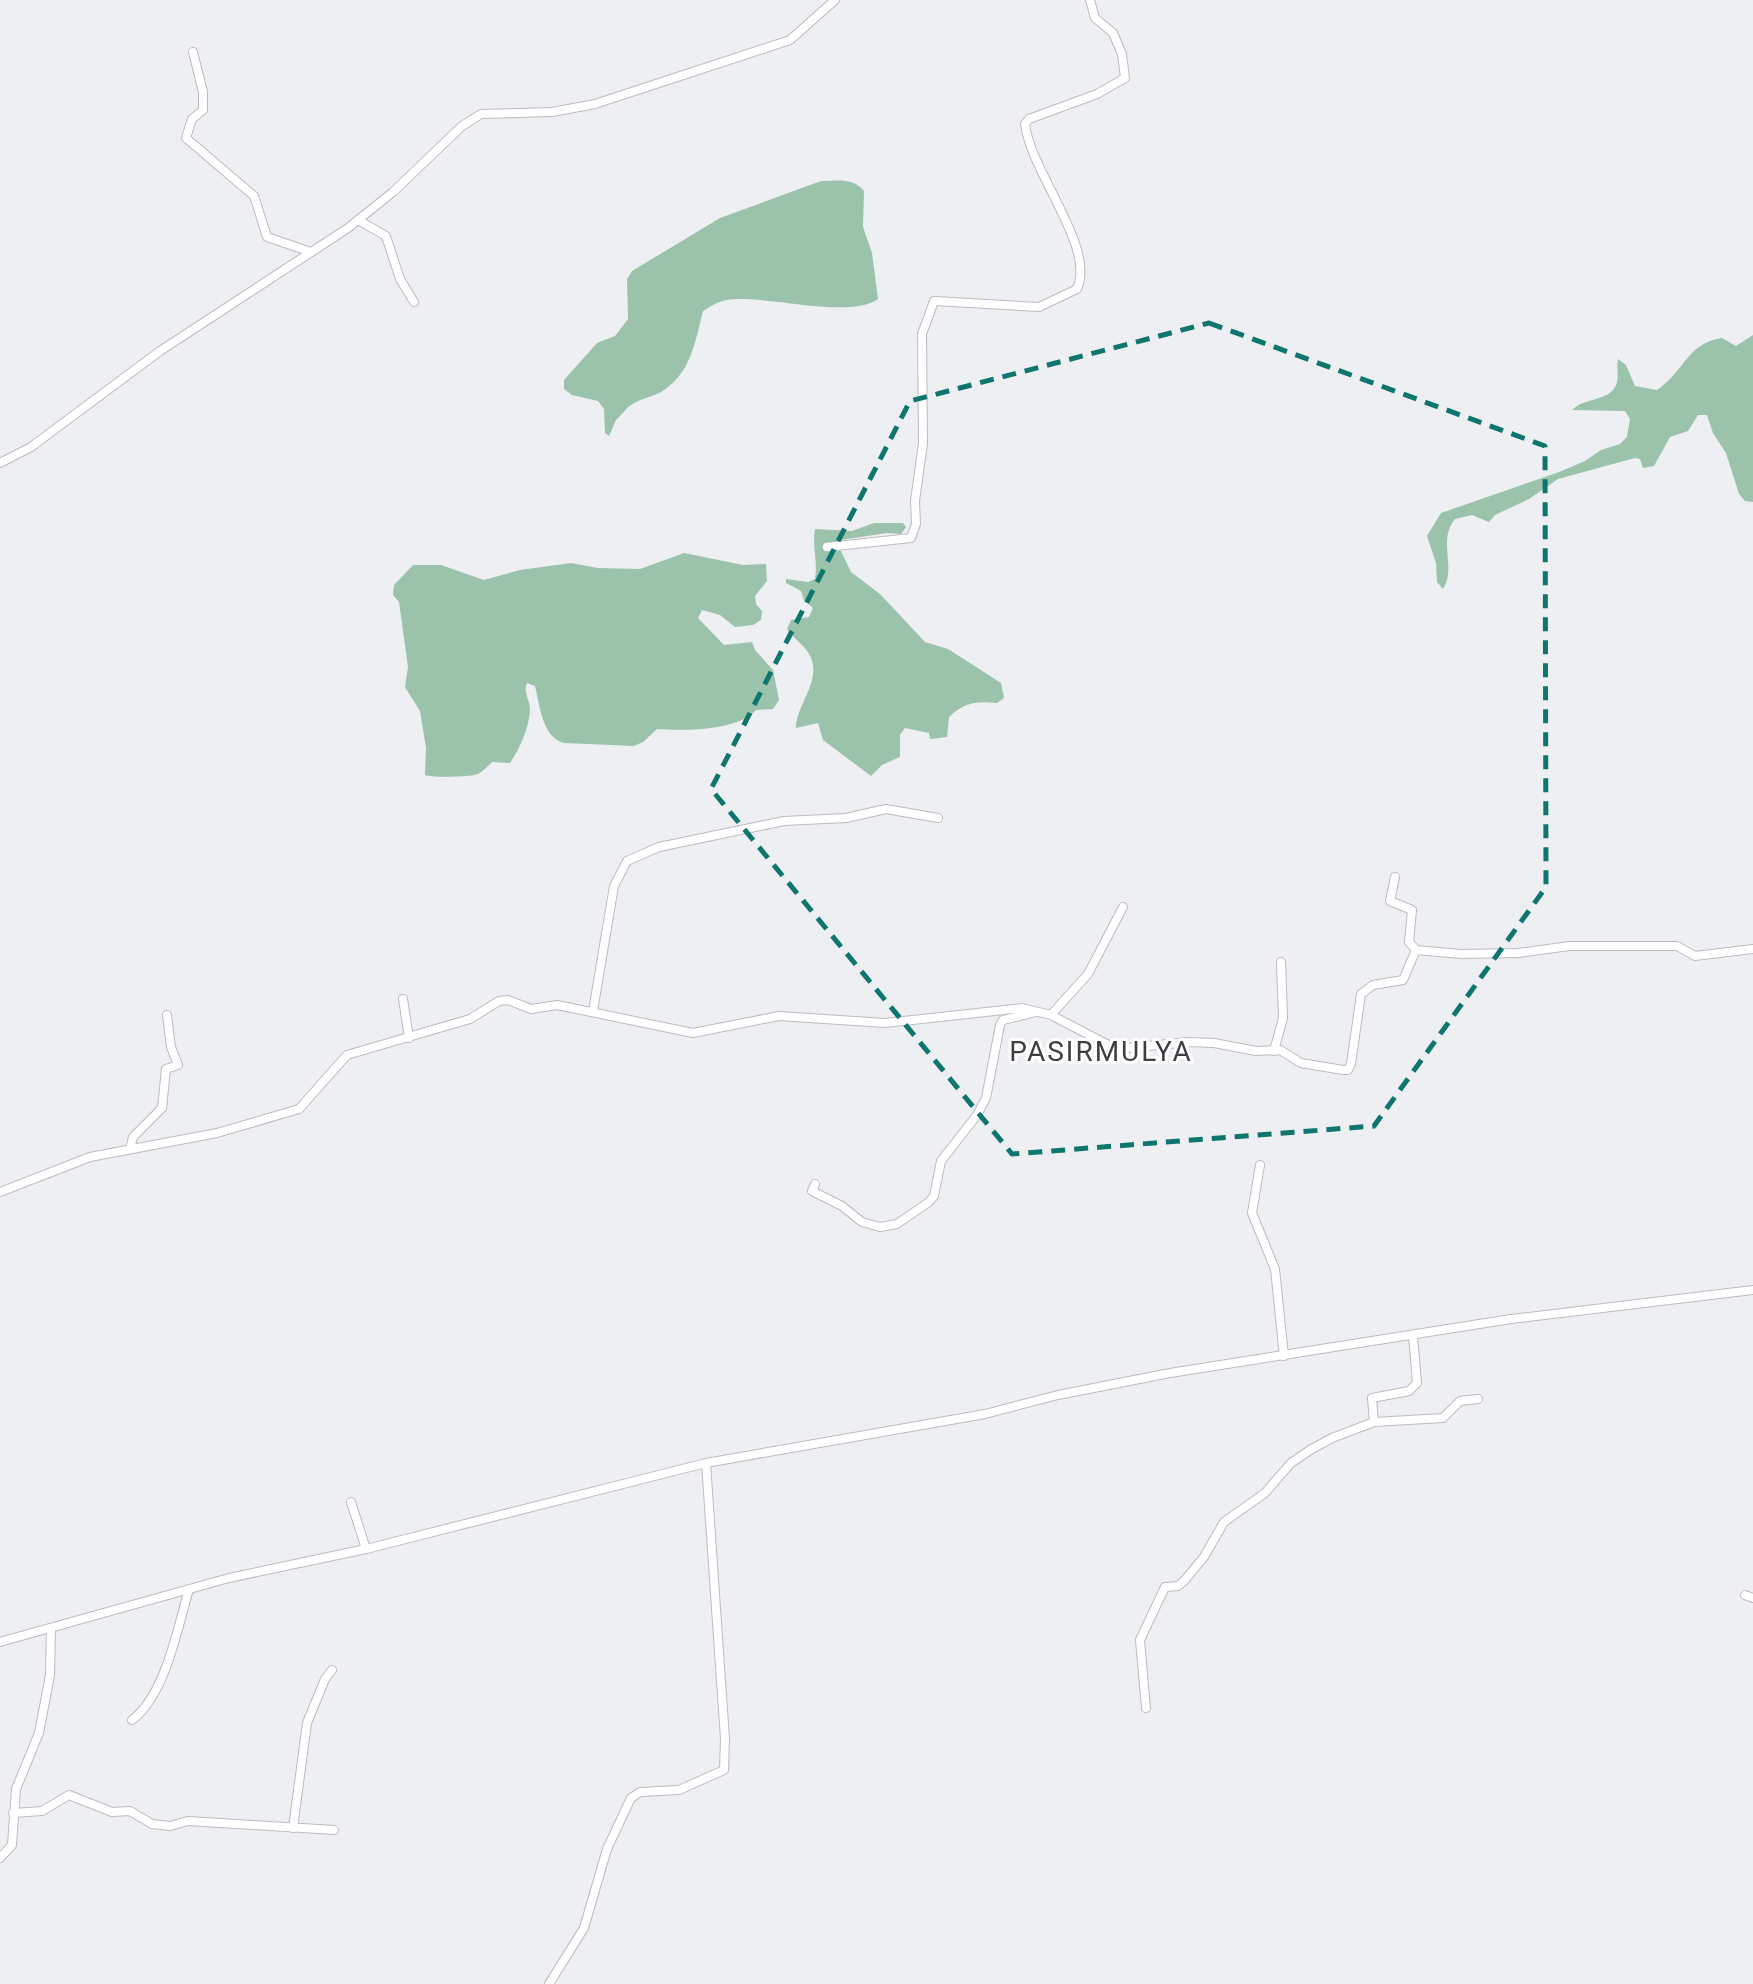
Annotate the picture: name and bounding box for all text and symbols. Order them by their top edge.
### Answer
district label: PASIRMULYA [1009,1035,1193,1068]

